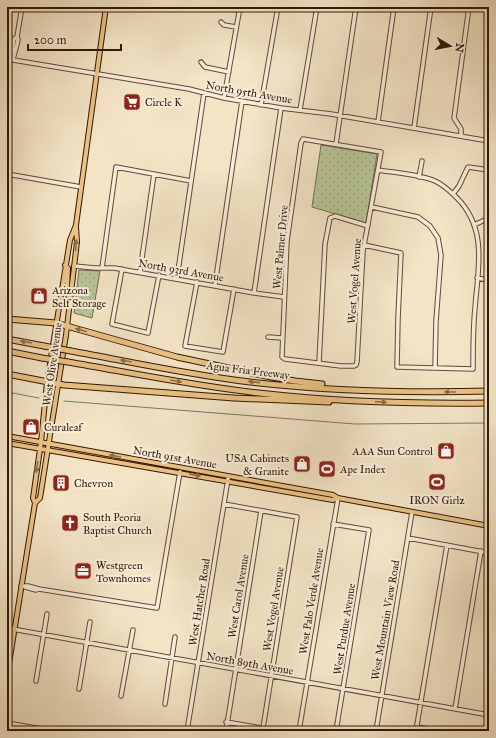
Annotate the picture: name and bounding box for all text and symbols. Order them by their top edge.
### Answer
scale bar [28,26,121,52]
north arrow [430,26,470,66]
text: 200 m [34,33,67,47]
text: N [452,42,467,54]
street label: North 95th Avenue [205,78,294,107]
supermarket icon: Circle K [122,92,142,112]
place label: Circle K [145,96,183,109]
street label: West Palmer Drive [270,204,291,290]
street label: West Vogel Avenue [345,238,364,324]
one-way arrow [73,239,80,251]
street label: North 93rd Avenue [137,257,225,284]
place label: Arizona Self Storage [51,284,107,310]
shop icon: Arizona Self Storage [29,286,49,306]
street label: West Olive Avenue [40,321,65,407]
one-way arrow [74,327,86,333]
one-way arrow [20,339,32,345]
one-way arrow [120,358,132,364]
street label: Agua Fria Freeway [205,359,291,382]
one-way arrow [169,378,182,384]
one-way arrow [248,379,260,385]
one-way arrow [443,389,456,395]
one-way arrow [375,399,387,406]
shop icon: Curaleaf [21,417,41,437]
place label: Curaleaf [44,421,84,434]
shop icon: AAA Sun Control [436,441,456,461]
street label: North 91st Avenue [132,444,218,471]
place label: AAA Sun Control [351,445,433,458]
one-way arrow [109,452,121,458]
place label: USA Cabinets & Granite [225,452,289,478]
shop icon: USA Cabinets & Granite [292,454,312,474]
sports icon: Ape Index [317,459,337,479]
one-way arrow [34,461,40,474]
place label: Ape Index [339,463,386,476]
one-way arrow [189,472,202,478]
sports icon: IRON Girlz [427,472,447,492]
building icon: Chevron [51,473,71,493]
place label: Chevron [74,477,113,490]
place label: IRON Girlz [409,494,465,507]
place label: South Peoria Baptist Church [83,511,152,537]
church icon: South Peoria Baptist Church [60,513,80,533]
street label: West Palo Verde Avenue [297,547,326,655]
street label: West Carol Avenue [225,553,252,639]
street label: West Hatcher Road [186,557,213,647]
place label: Westgreen Townhomes [96,559,151,585]
street label: West Mountain View Road [369,559,403,681]
office icon: Westgreen Townhomes [73,561,93,581]
street label: West Vogel Avenue [260,565,287,652]
street label: West Purdue Avenue [331,582,358,676]
street label: North 89th Avenue [205,649,295,678]

